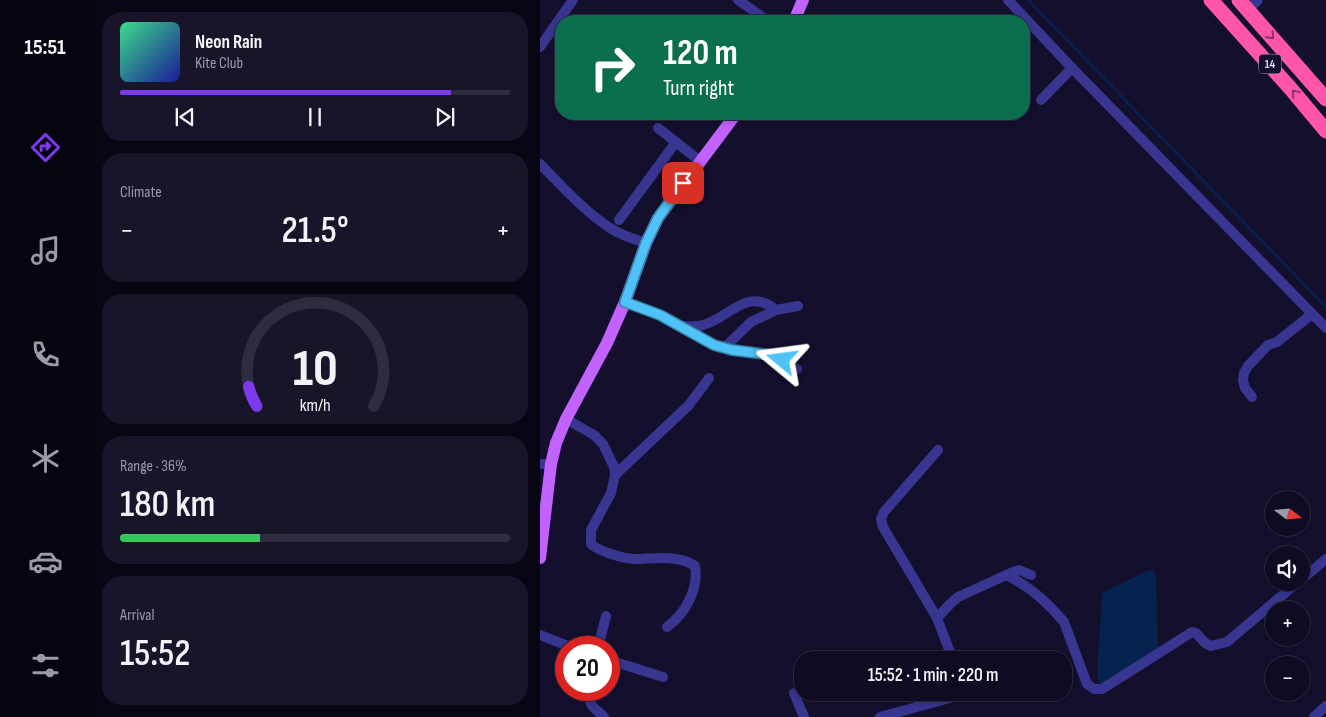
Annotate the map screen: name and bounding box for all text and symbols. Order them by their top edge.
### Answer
text: Neon Rain [195,31,262,54]
one-way arrow [1265,31,1274,40]
text: 120 m [663,32,738,75]
text: 15:51 [24,34,66,61]
icon: right [580,35,645,100]
text: Kite Club [195,54,243,73]
road number: 14 [1259,54,1281,74]
text: Turn right [663,75,734,102]
one-way arrow [1292,90,1301,99]
icon: previous [171,103,199,131]
icon: pause [301,103,329,131]
icon: next [431,103,459,131]
icon: directions [28,130,63,165]
pin [662,162,704,204]
icon: arrive [669,169,697,197]
text: Climate [120,183,162,202]
text: 21.5° [281,208,349,253]
text: − [120,214,134,247]
text: + [496,214,510,247]
icon: music [28,233,63,268]
position arrow [755,333,807,385]
icon: phone [28,337,63,372]
text: 10 [292,338,338,401]
text: km/h [300,395,330,416]
icon: climate [28,441,63,476]
text: Range · 36% [120,457,187,476]
text: 180 km [120,482,215,527]
north arrow [1265,491,1310,536]
map controls [1265,491,1310,701]
icon: car [28,544,63,579]
button: sound [1265,546,1310,591]
button: + [1265,601,1310,646]
text: Arrival [120,606,154,625]
text: 15:52 [120,631,191,676]
speed limit sign: 20 [555,636,620,701]
icon: filters [28,648,63,683]
button: − [1265,656,1310,701]
text: 15:52 · 1 min · 220 m [868,664,998,687]

